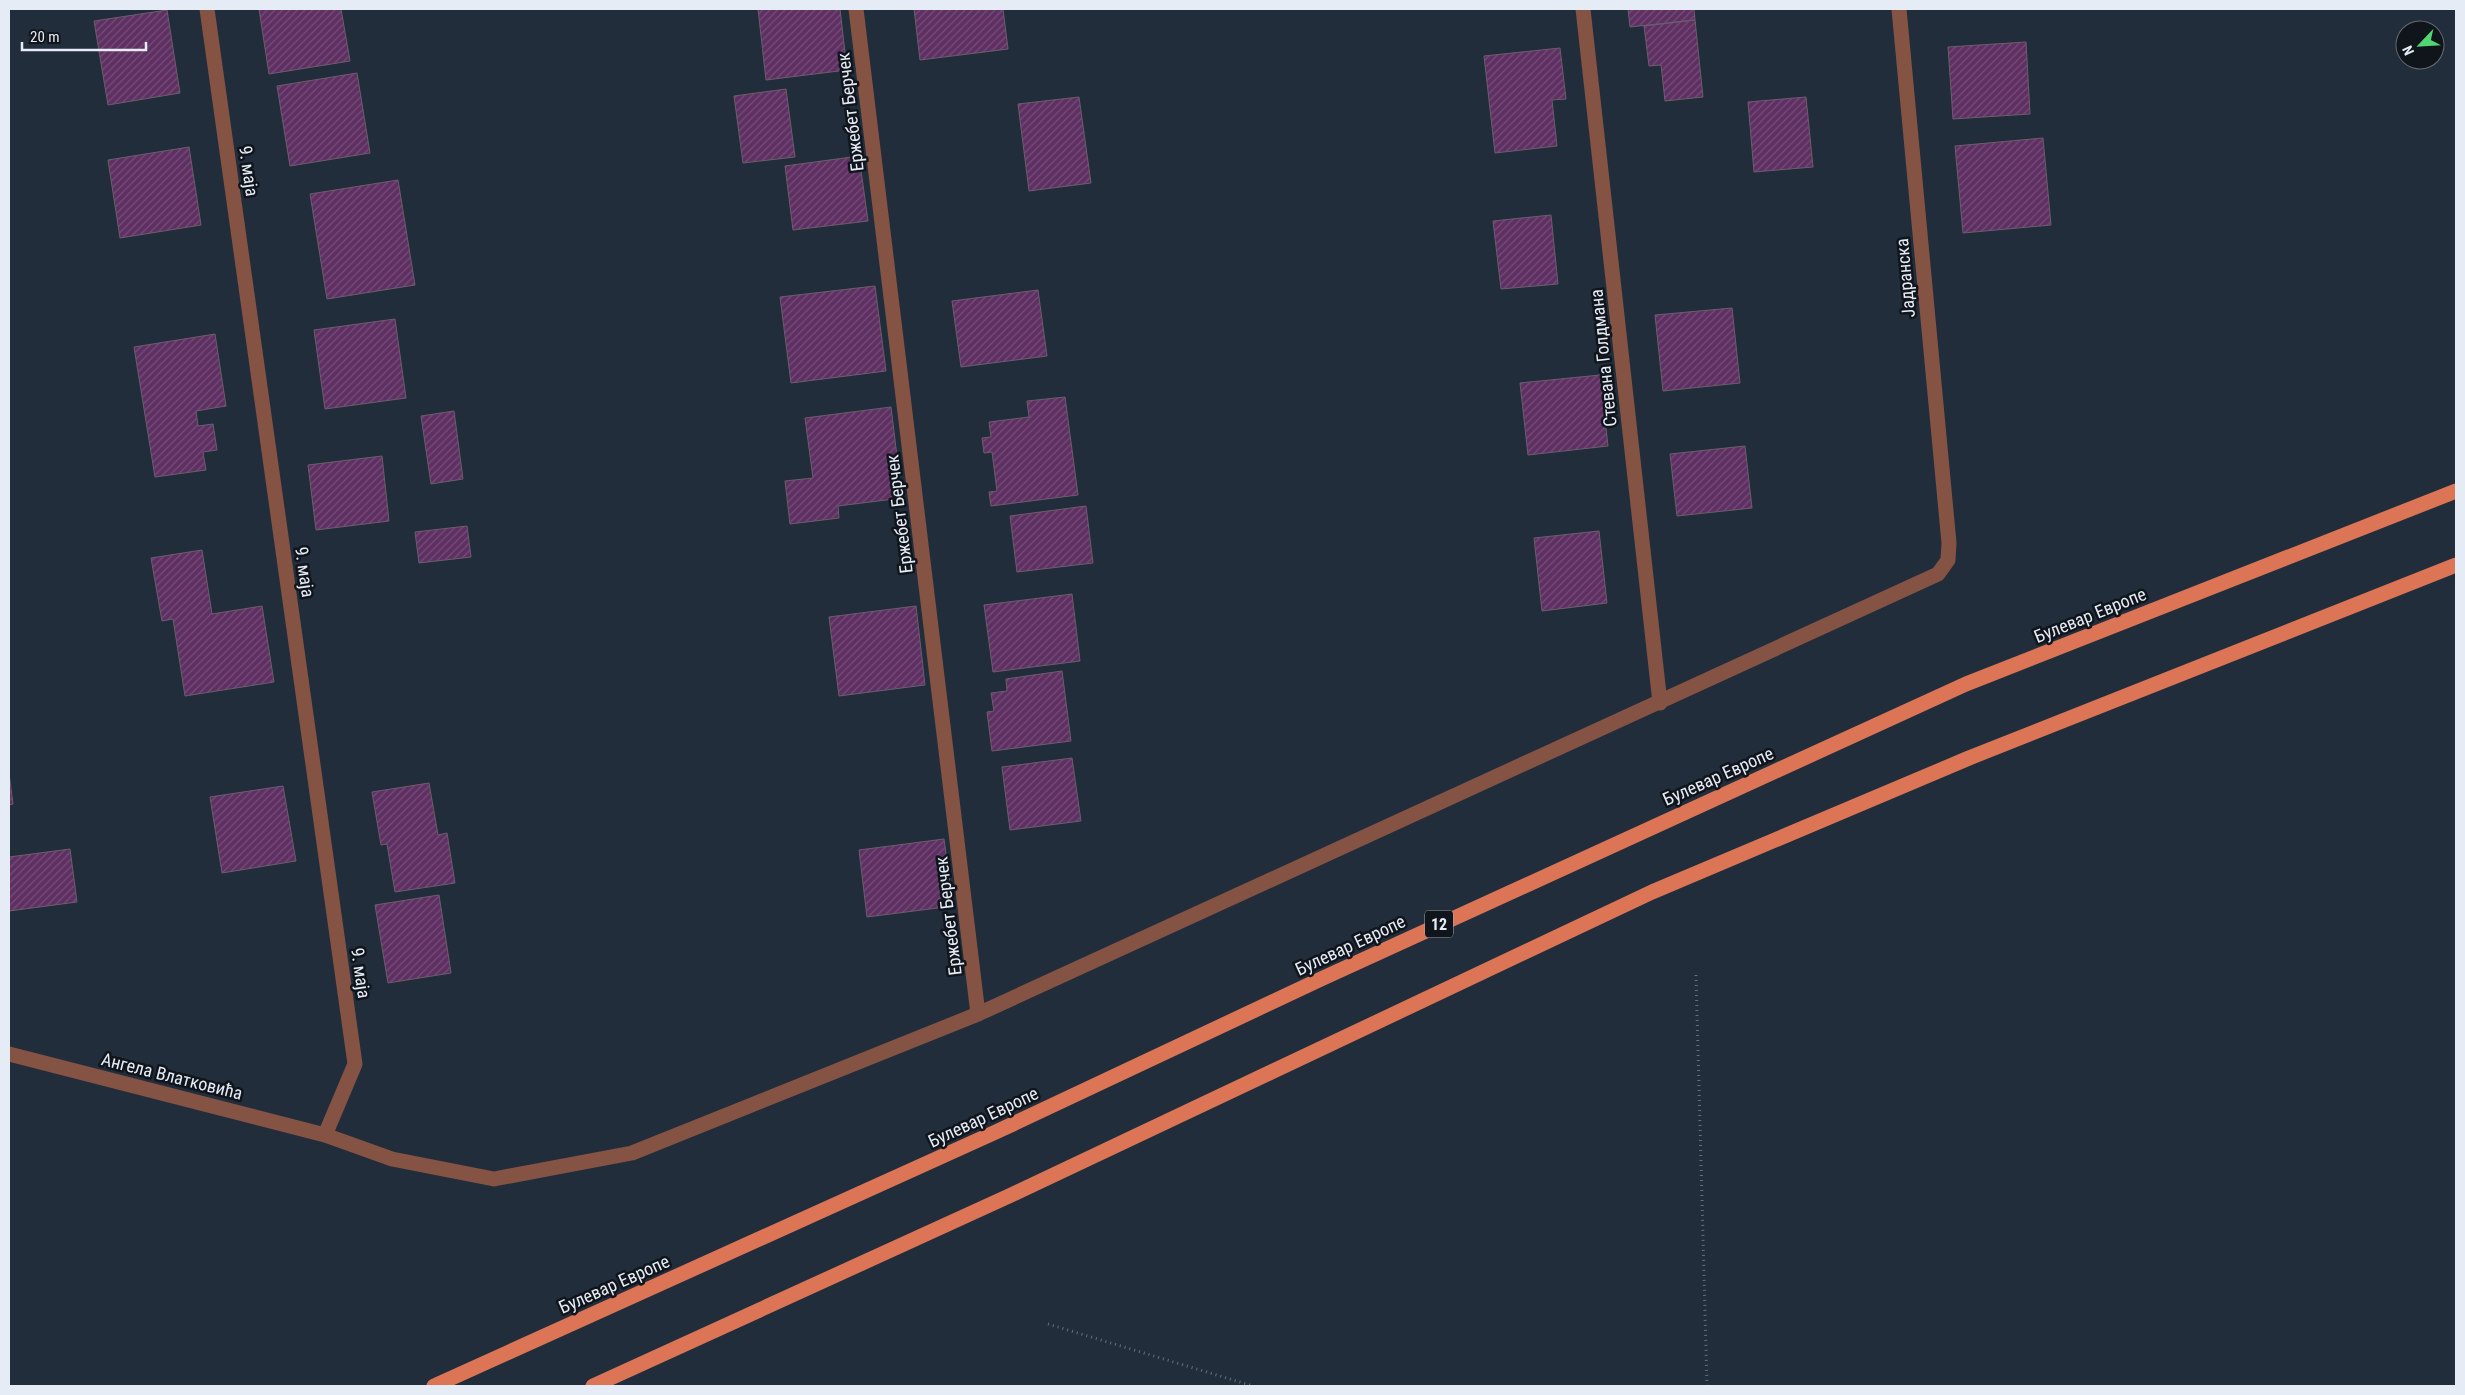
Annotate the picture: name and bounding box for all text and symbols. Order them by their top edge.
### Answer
scale bar [22,20,146,52]
north arrow [2395,20,2445,70]
text: 20 m [30,28,60,46]
text: N [2399,43,2417,58]
street label: Ержебет Берчек [832,51,868,173]
street label: 9. маја [235,144,263,198]
street label: Јадранска [1891,238,1919,318]
street label: Стевана Голдмана [1585,288,1621,428]
street label: Ержебет Берчек [881,453,917,575]
street label: 9. маја [291,545,319,599]
street label: Булевар Европе [2031,583,2149,647]
street label: Булевар Европе [1659,742,1777,810]
street label: Ержебет Берчек [930,855,966,977]
street label: Булевар Европе [1292,910,1408,980]
road number: 12 [1425,911,1453,938]
street label: 9. маја [347,946,375,1000]
street label: Ангела Влатковића [99,1048,245,1104]
street label: Булевар Европе [925,1082,1041,1152]
street label: Булевар Европе [555,1250,673,1318]

